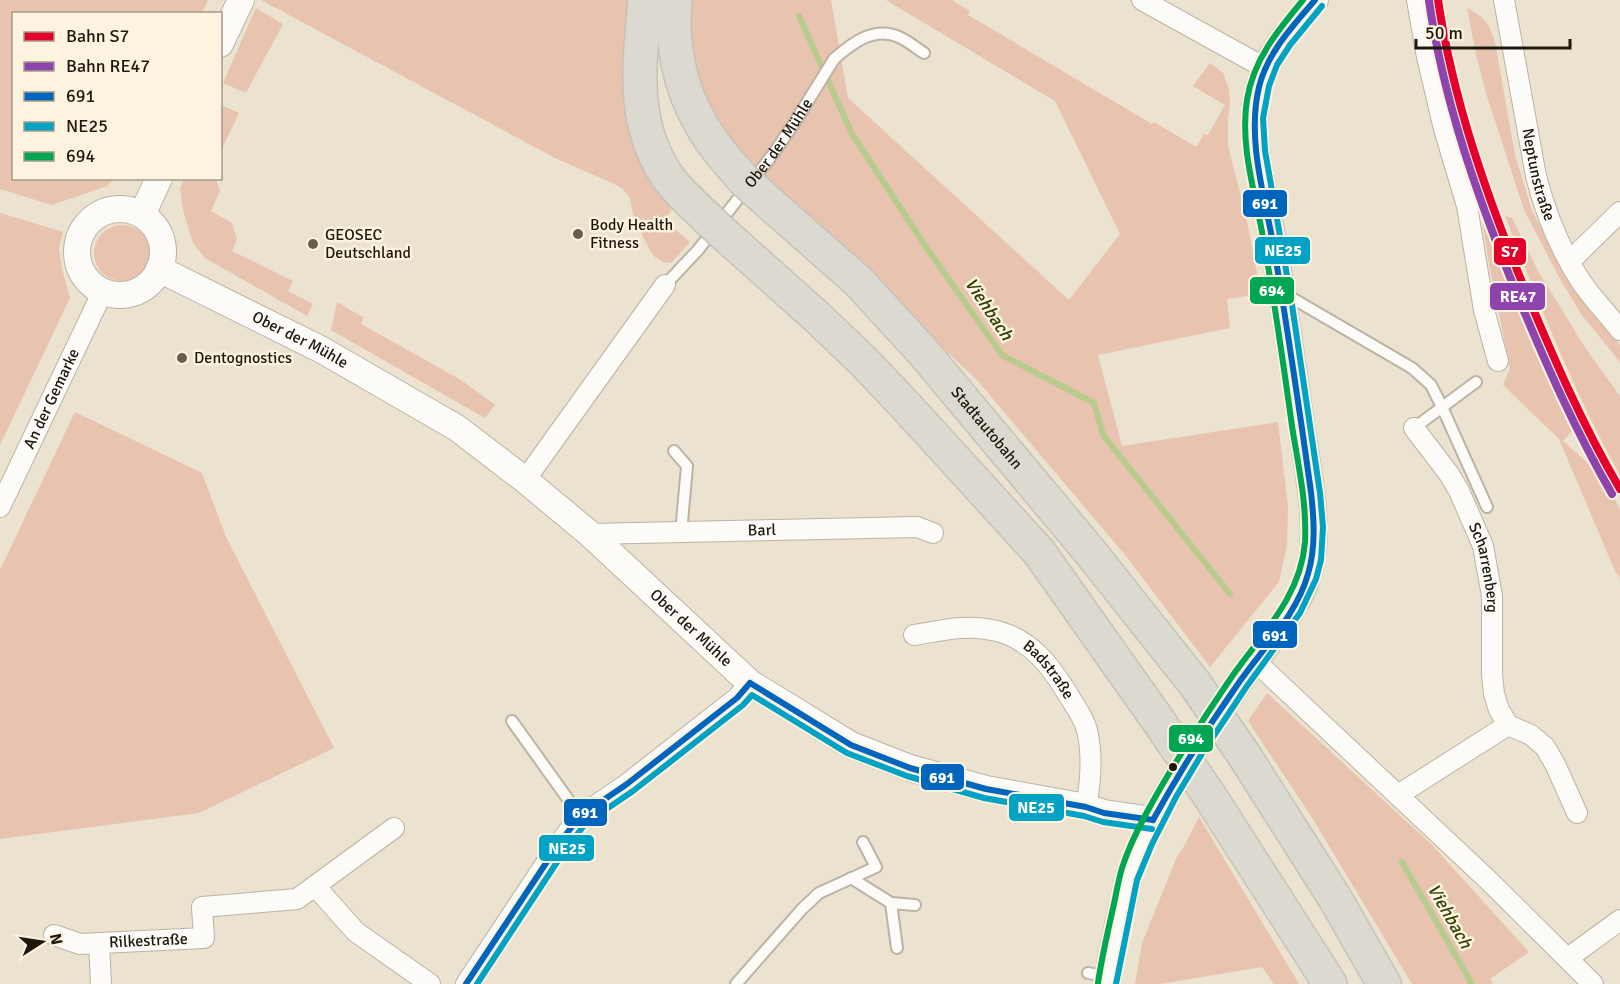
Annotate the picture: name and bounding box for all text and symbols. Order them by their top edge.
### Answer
legend [12,12,222,180]
scale bar [1416,12,1570,50]
text: 50 m [1425,22,1463,44]
text: Bahn S7 [66,25,129,47]
text: Bahn RE47 [66,55,150,77]
text: 691 [66,85,95,107]
street label: Ober der Mühle [740,95,817,192]
text: NE25 [66,115,108,137]
street label: Neptunstraße [1518,127,1560,224]
text: 694 [66,145,95,167]
line badge: 691 [1242,189,1288,218]
text: 691 [1252,194,1278,214]
place label: Body Health Fitness [590,215,673,253]
place label: GEOSEC Deutschland [325,225,411,263]
marker: Body Health Fitness [571,227,585,241]
line badge: NE25 [1254,236,1311,265]
marker: GEOSEC Deutschland [306,237,320,251]
line badge: S7 [1493,237,1527,266]
text: NE25 [1264,241,1302,261]
text: S7 [1501,242,1519,262]
water label: Viehbach [960,273,1019,346]
line badge: 694 [1249,276,1295,305]
text: 694 [1259,281,1285,301]
line badge: RE47 [1489,282,1546,311]
text: RE47 [1500,287,1536,307]
street label: Ober der Mühle [249,307,352,373]
street label: An der Gemarke [19,345,84,452]
place label: Dentognostics [194,348,292,368]
marker: Dentognostics [175,351,189,365]
street label: Stadtautobahn [946,383,1027,473]
street label: Scharrenberg [1464,519,1502,613]
street label: Barl [748,520,777,541]
street label: Ober der Mühle [646,585,736,671]
line badge: 691 [1252,620,1298,649]
text: 691 [1262,626,1288,646]
street label: Badstraße [1019,636,1079,703]
line badge: 694 [1168,724,1214,753]
text: 694 [1178,729,1204,749]
unlabelled marker [1167,761,1179,773]
line badge: 691 [920,763,965,791]
text: 691 [929,768,955,788]
line badge: NE25 [1008,793,1065,822]
line badge: 691 [563,798,608,827]
text: NE25 [1017,798,1055,818]
text: 691 [572,803,598,823]
line badge: NE25 [538,834,595,862]
text: NE25 [548,839,586,859]
water label: Viehbach [1423,880,1478,953]
north arrow [12,912,72,972]
street label: Rilkestraße [108,929,188,953]
text: N [45,932,67,947]

